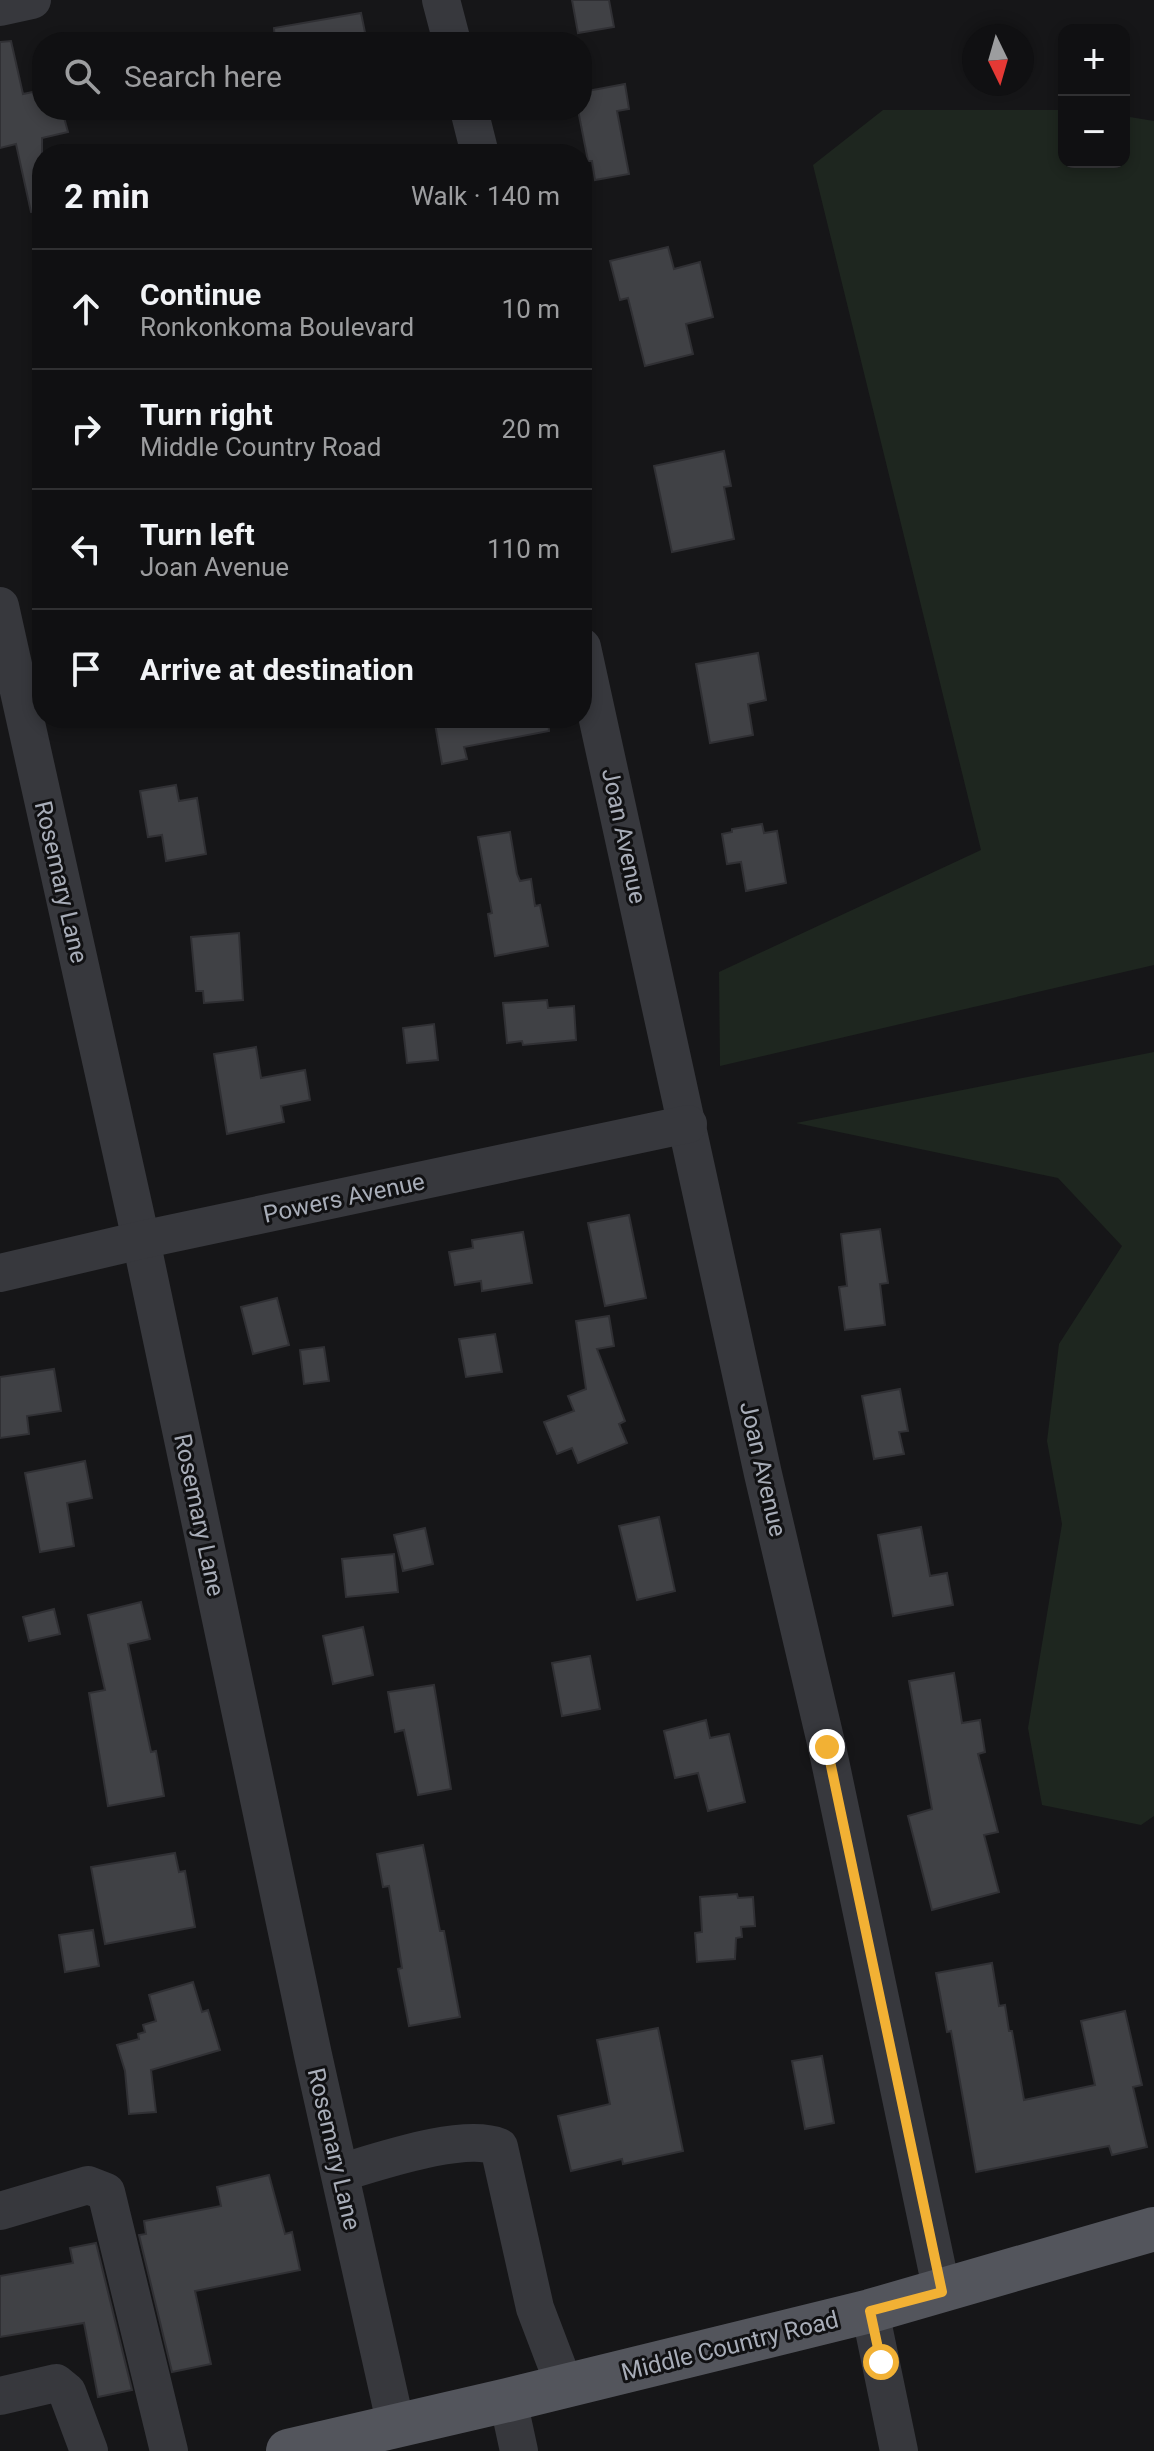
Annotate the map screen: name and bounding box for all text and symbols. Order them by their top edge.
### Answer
north arrow [962,24,1034,96]
map controls [1058,24,1130,168]
button: + [1058,24,1130,96]
search box [32,32,592,120]
icon: search [60,54,104,98]
text: Search here [124,59,282,94]
button: − [1058,96,1130,168]
text: 2 min [64,176,149,216]
text: Walk · 140 m [411,181,560,211]
text: Continue [140,277,261,312]
icon: ahead [64,287,108,331]
text: 10 m [502,294,560,324]
text: Ronkonkoma Boulevard [140,312,414,342]
text: Turn right [140,397,273,432]
icon: right [64,407,108,451]
text: 20 m [502,414,560,444]
text: Middle Country Road [140,432,381,462]
text: Turn left [140,517,255,552]
icon: left [64,527,108,571]
text: 110 m [487,534,560,564]
text: Joan Avenue [140,552,289,582]
icon: arrive [64,647,108,691]
text: Arrive at destination [140,652,414,687]
street label: Joan Avenue [596,766,652,906]
street label: Rosemary Lane [29,798,93,966]
street label: Powers Avenue [261,1167,427,1229]
street label: Joan Avenue [734,1399,792,1539]
street label: Rosemary Lane [168,1431,230,1599]
route end [809,1729,845,1765]
street label: Rosemary Lane [302,2065,366,2233]
street label: Middle Country Road [619,2305,841,2387]
route start [863,2344,899,2380]

